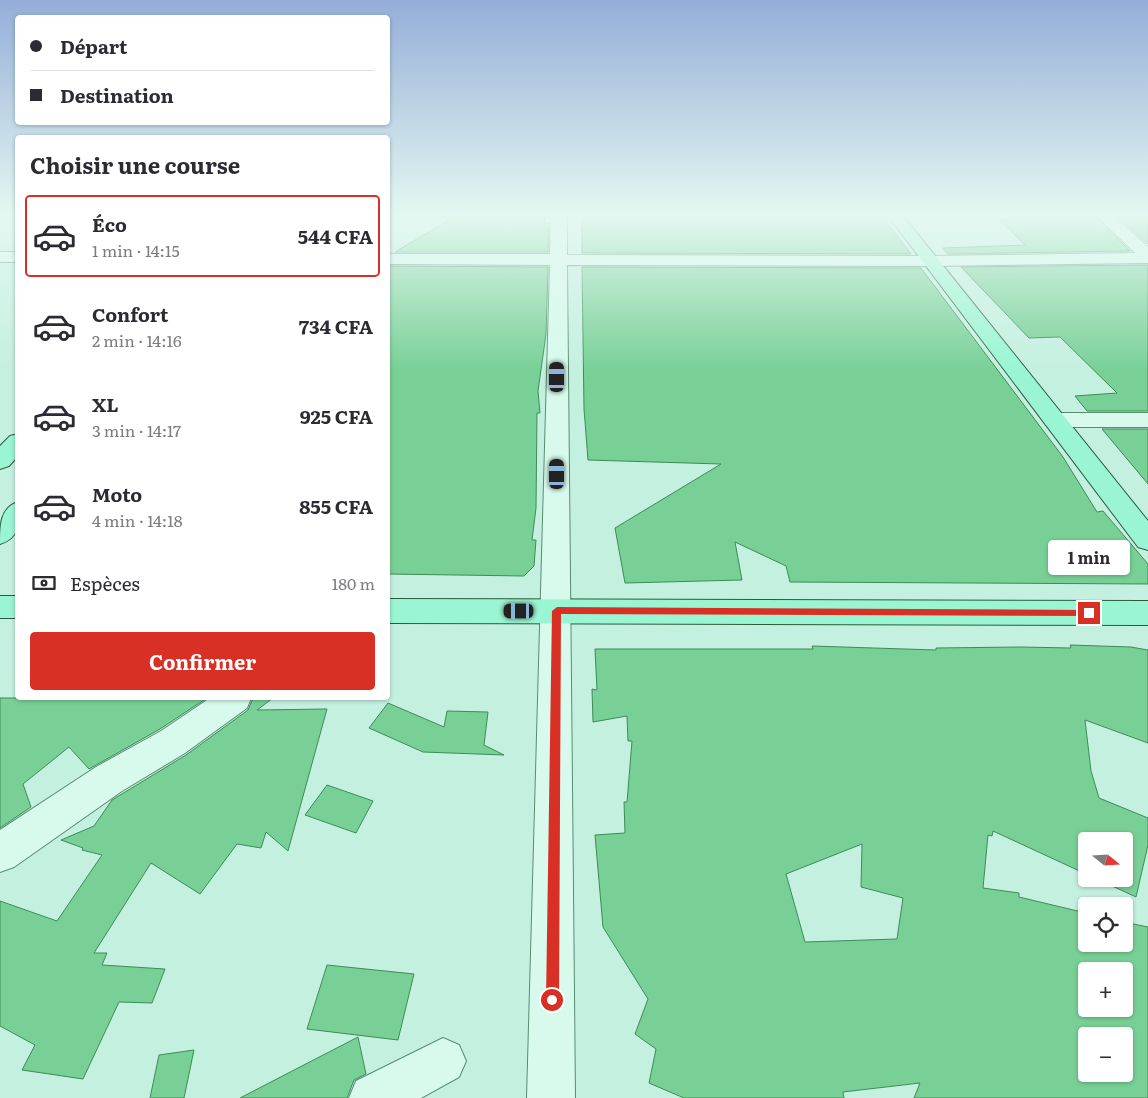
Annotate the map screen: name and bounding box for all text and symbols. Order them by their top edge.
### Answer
text: Départ [60,32,127,60]
text: Destination [60,81,174,109]
text: Choisir une course [30,148,240,181]
text: Éco [92,210,127,238]
icon: car [32,214,77,259]
text: 544 CFA [298,222,373,250]
text: 1 min · 14:15 [92,238,180,262]
text: Confort [92,300,168,328]
icon: car [32,304,77,349]
text: 734 CFA [299,312,373,340]
text: 2 min · 14:16 [92,328,182,352]
car [549,362,564,392]
text: XL [92,390,119,418]
icon: car [32,394,77,439]
text: 925 CFA [300,402,373,430]
text: 3 min · 14:17 [92,418,181,442]
car [549,459,564,489]
text: Moto [92,480,142,508]
icon: car [32,484,77,529]
text: 855 CFA [299,492,373,520]
text: 4 min · 14:18 [92,508,183,532]
callout: 1 min [1048,540,1130,576]
text: 1 min [1068,545,1110,569]
icon: cash [30,569,58,597]
text: Espèces [70,569,140,597]
text: 180 m [332,571,375,595]
route end [1078,602,1100,624]
car [504,604,534,619]
button: Confirmer [30,632,375,690]
north arrow [1078,832,1132,888]
map controls [1078,832,1133,1082]
button: locate [1078,897,1133,952]
button: + [1078,962,1133,1017]
route start [541,989,563,1011]
button: − [1078,1027,1133,1082]

